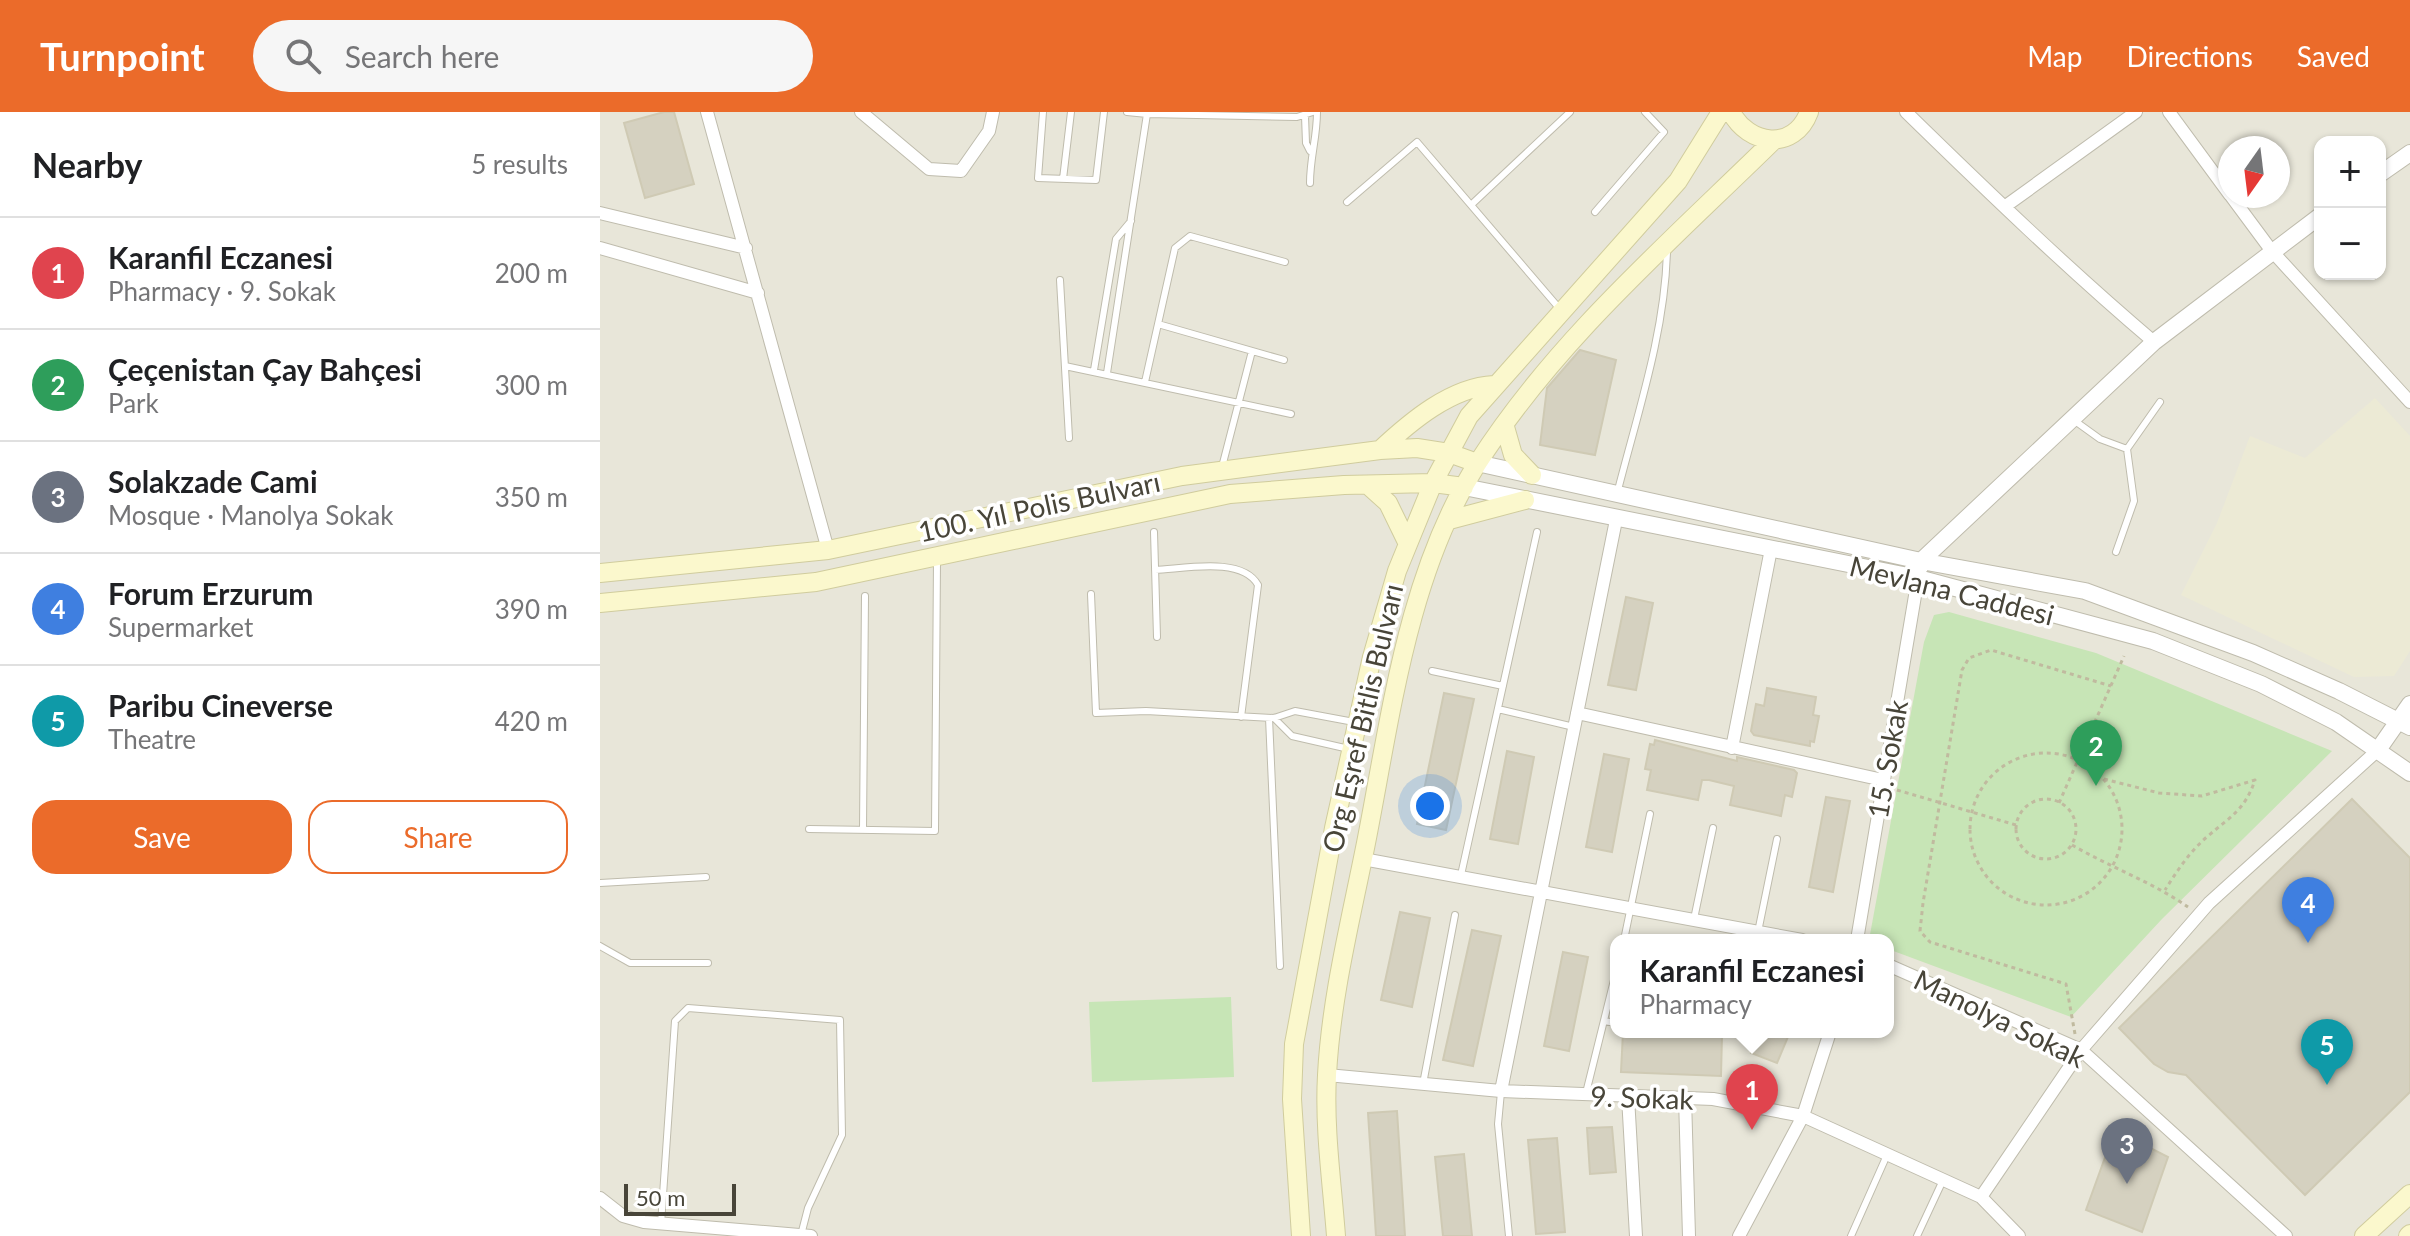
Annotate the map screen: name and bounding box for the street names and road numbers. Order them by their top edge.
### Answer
street label: 100. Yıl Polis Bulvarı [915,464,1163,548]
street label: Mevlana Caddesi [1846,548,2058,632]
street label: Org Eşref Bitlis Bulvarı [1315,580,1409,856]
street label: 15. Sokak [1860,696,1914,821]
street label: Manolya Sokak [1909,962,2092,1074]
street label: 9. Sokak [1590,1078,1695,1116]

